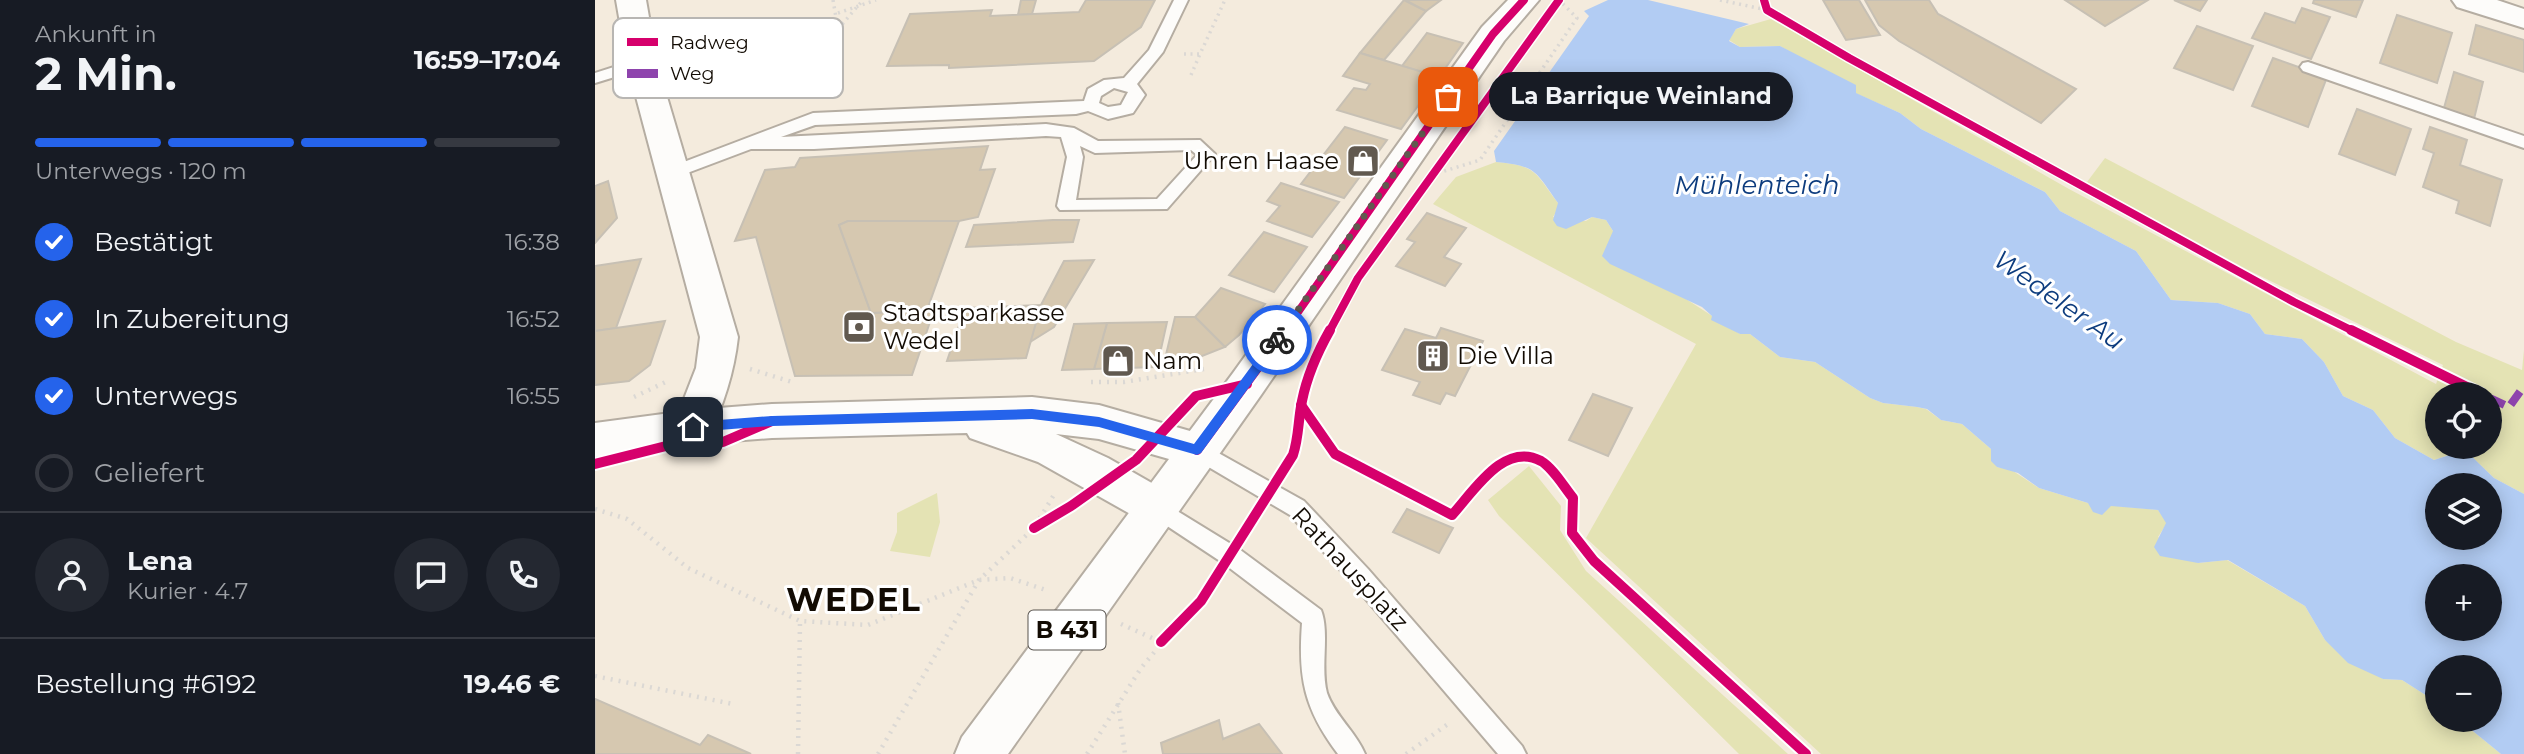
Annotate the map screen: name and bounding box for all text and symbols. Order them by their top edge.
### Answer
legend [613,18,843,98]
text: Ankunft in [35,20,156,48]
text: Radweg [670,31,749,54]
text: 16:59–17:04 [414,44,560,76]
text: 2 Min. [35,45,177,102]
text: Weg [670,62,715,85]
pin [1418,67,1478,127]
callout: La Barrique Weinland [1490,72,1795,122]
icon: bag [1429,78,1467,116]
text: La Barrique Weinland [1510,82,1772,110]
shop icon: Uhren Haase [1344,142,1382,180]
place label: Uhren Haase [1183,146,1339,175]
text: Unterwegs · 120 m [35,157,247,185]
water label: Mühlenteich [1675,169,1839,201]
icon: check [35,223,73,261]
text: Bestätigt [94,226,213,258]
text: 16:38 [505,228,560,256]
water label: Wedeler Au [1988,243,2130,357]
place label: Stadtsparkasse Wedel [883,298,1065,355]
icon: check [35,300,73,338]
text: In Zubereitung [94,303,290,335]
text: 16:52 [507,305,560,333]
courier [1242,305,1312,375]
bank icon: Stadtsparkasse Wedel [840,308,878,346]
icon: bike [1258,321,1296,359]
building icon: Die Villa [1414,337,1452,375]
place label: Die Villa [1457,341,1554,370]
shop icon: Nam [1099,342,1137,380]
place label: Nam [1143,346,1202,375]
icon: check [35,377,73,415]
text: Unterwegs [94,380,237,412]
text: 16:55 [507,382,560,410]
map controls [2425,382,2502,732]
button: locate [2425,382,2502,459]
pin [663,397,723,457]
icon: home [674,408,712,446]
text: Geliefert [94,457,205,489]
button: layers [2425,473,2502,550]
street label: Rathausplatz [1286,501,1415,636]
button: person [35,538,109,612]
button: chat [394,538,468,612]
button: phone [486,538,560,612]
text: Lena [127,545,193,577]
button: + [2425,564,2502,641]
text: Kurier · 4.7 [127,577,248,605]
district label: WEDEL [786,580,922,619]
road number: B 431 [1029,610,1105,650]
button: − [2425,655,2502,732]
text: Bestellung #6192 [35,668,256,700]
text: 19.46 € [464,668,560,700]

